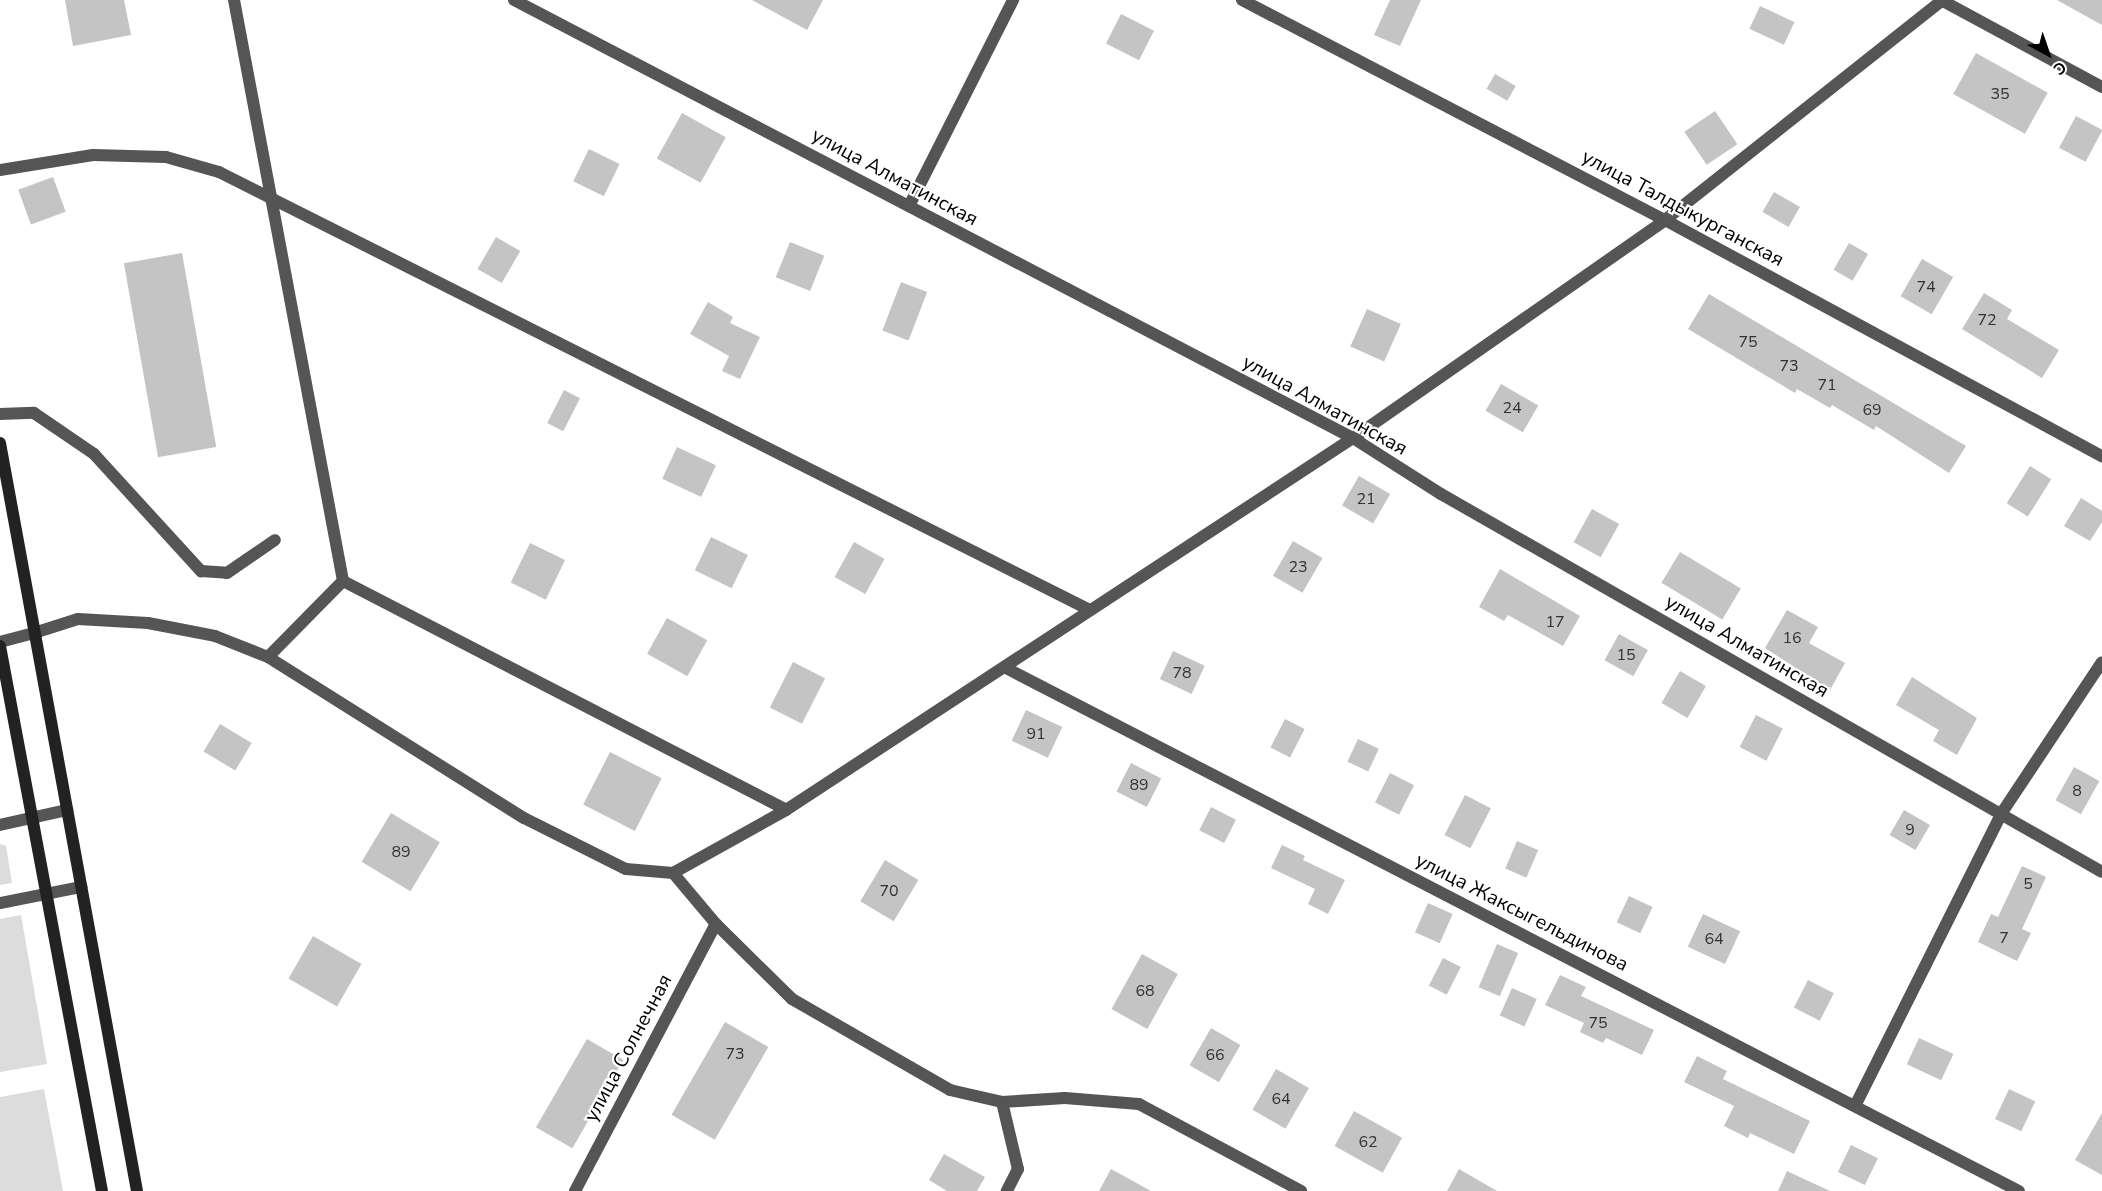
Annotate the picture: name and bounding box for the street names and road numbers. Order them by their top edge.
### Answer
street label: улица Алматинская [808,123,982,231]
street label: улица Талдыкурганская [1578,144,1788,272]
street label: улица Алматинская [1238,350,1412,460]
street label: улица Алматинская [1661,589,1833,703]
street label: улица Жаксыгельдинова [1412,848,1632,976]
street label: улица Солнечная [579,970,677,1126]

